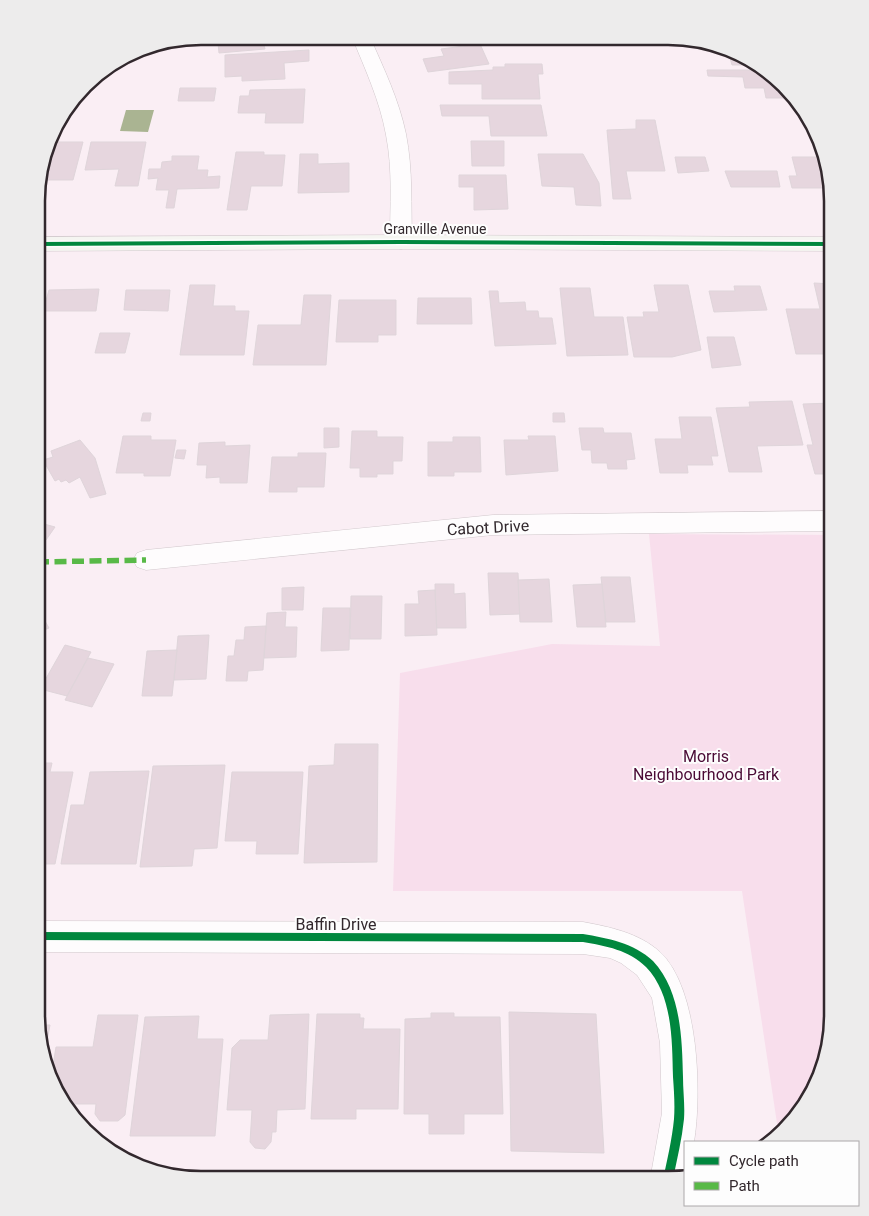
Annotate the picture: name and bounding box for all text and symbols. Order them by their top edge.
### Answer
street label: Granville Avenue [383,221,487,237]
street label: Cabot Drive [446,516,530,539]
park label: Morris Neighbourhood Park [633,747,780,784]
street label: Baffin Drive [295,915,377,934]
legend [684,1141,859,1206]
text: Cycle path [729,1152,799,1170]
text: Path [729,1177,760,1195]

